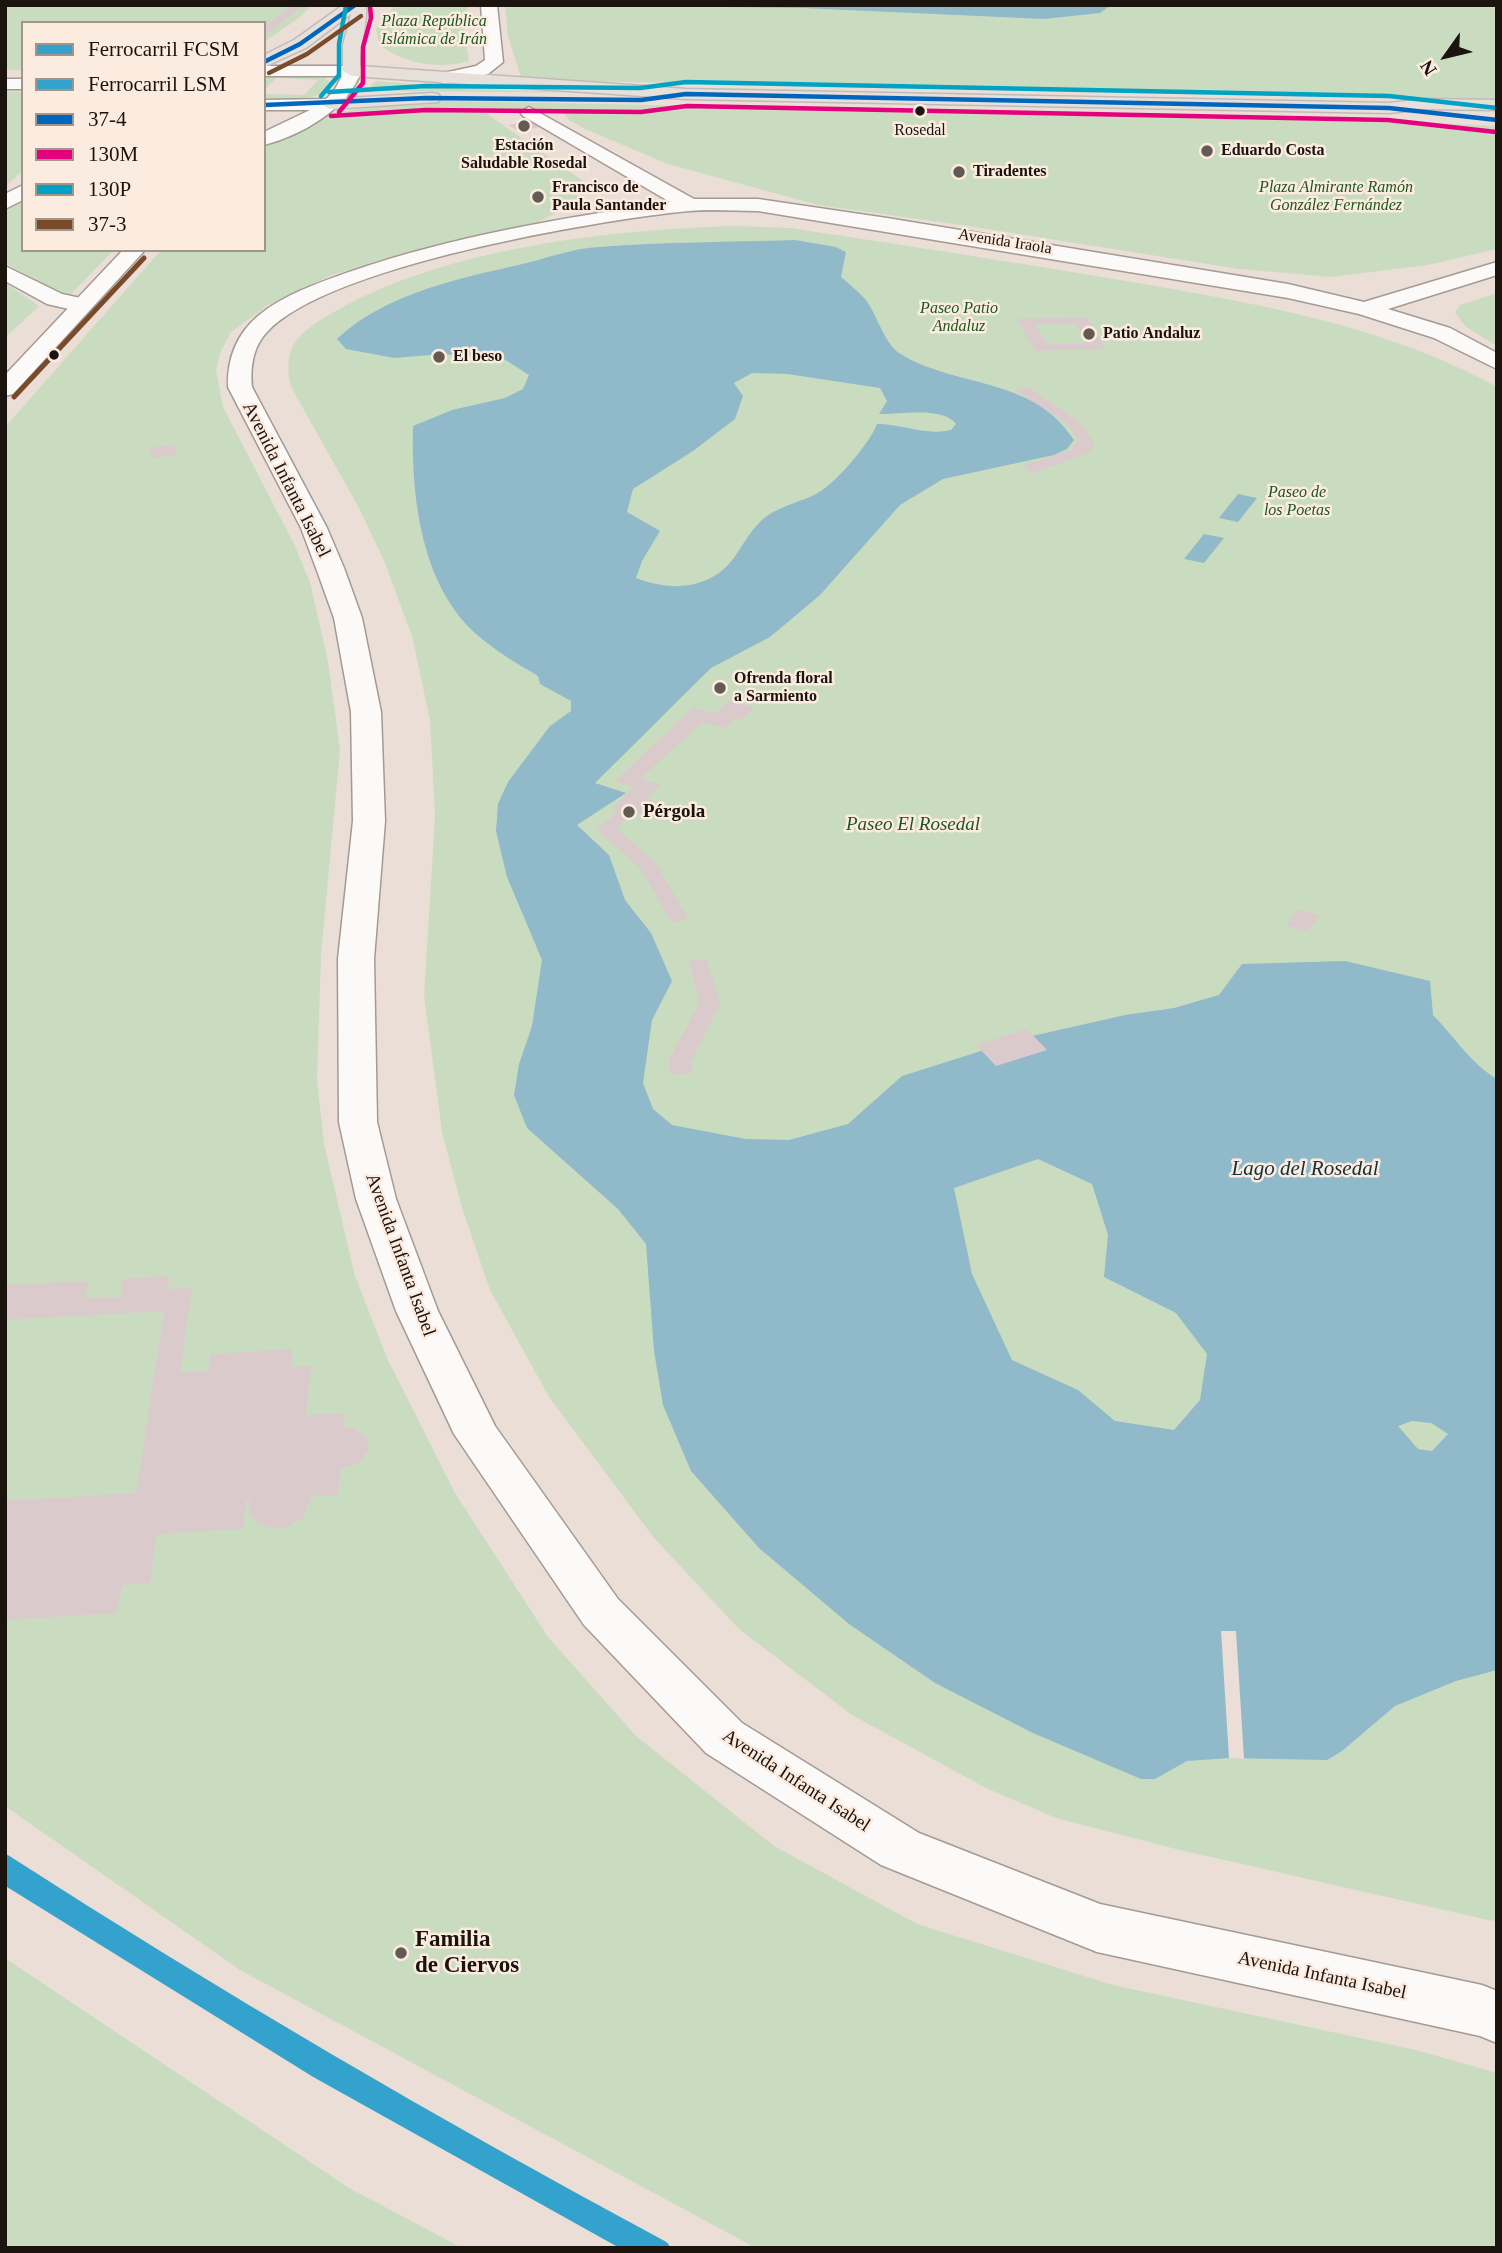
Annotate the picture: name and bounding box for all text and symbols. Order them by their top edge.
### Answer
park label: Plaza República Islámica de Irán [381,12,487,50]
legend [21,21,266,252]
north arrow [1411,21,1481,91]
text: Ferrocarril FCSM [88,37,239,61]
text: N [1416,56,1441,80]
text: Ferrocarril LSM [88,72,226,96]
marker: Rosedal [913,104,927,118]
text: 37-4 [88,107,127,131]
marker: Estación Saludable Rosedal [516,118,532,134]
place label: Rosedal [894,121,946,141]
place label: Estación Saludable Rosedal [461,136,587,174]
place label: Eduardo Costa [1221,141,1325,161]
text: 130M [88,142,138,166]
marker: Eduardo Costa [1199,143,1215,159]
place label: Tiradentes [973,162,1046,182]
marker: Tiradentes [951,164,967,180]
text: 130P [88,177,131,201]
place label: Francisco de Paula Santander [552,178,666,216]
park label: Plaza Almirante Ramón González Fernández [1259,178,1413,216]
marker: Francisco de Paula Santander [530,189,546,205]
text: 37-3 [88,212,127,236]
street label: Avenida Iraola [957,225,1053,259]
park label: Paseo Patio Andaluz [920,299,998,337]
place label: Patio Andaluz [1103,324,1200,344]
marker: Patio Andaluz [1081,326,1097,342]
place label: El beso [453,347,502,367]
unlabelled marker [47,348,61,362]
marker: El beso [431,349,447,365]
street label: Avenida Infanta Isabel [237,398,335,562]
park label: Paseo de los Poetas [1264,483,1330,521]
place label: Ofrenda floral a Sarmiento [734,669,833,707]
marker: Ofrenda floral a Sarmiento [712,680,728,696]
place label: Pérgola [643,801,705,823]
marker: Pérgola [621,804,637,820]
park label: Paseo El Rosedal [846,814,980,836]
water label: Lago del Rosedal [1232,1156,1378,1182]
street label: Avenida Infanta Isabel [360,1170,440,1340]
street label: Avenida Infanta Isabel [718,1725,874,1837]
place label: Familia de Ciervos [415,1926,519,1980]
marker: Familia de Ciervos [393,1945,409,1961]
street label: Avenida Infanta Isabel [1236,1947,1408,2005]

